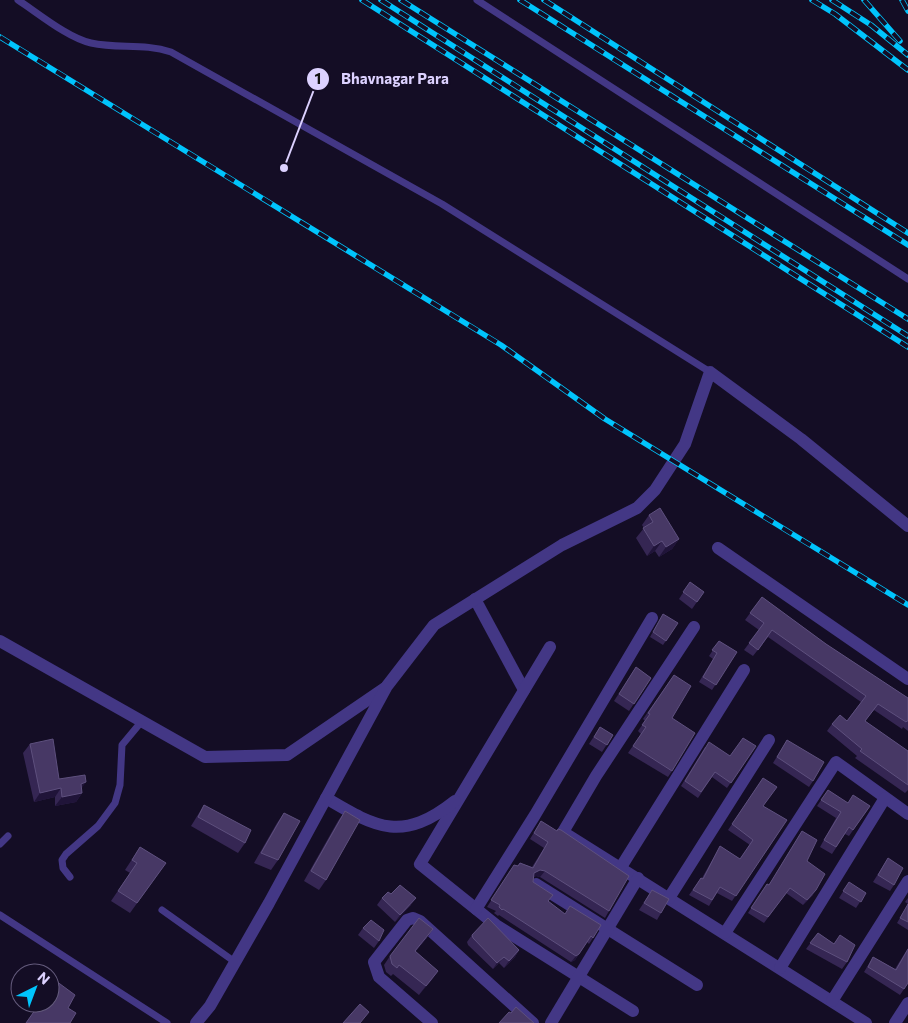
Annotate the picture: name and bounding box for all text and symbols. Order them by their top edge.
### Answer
callout: Bhavnagar Para [306,64,458,94]
text: 1 [315,69,321,87]
text: Bhavnagar Para [341,69,449,87]
north arrow [10,963,60,1013]
text: N [34,968,54,988]

